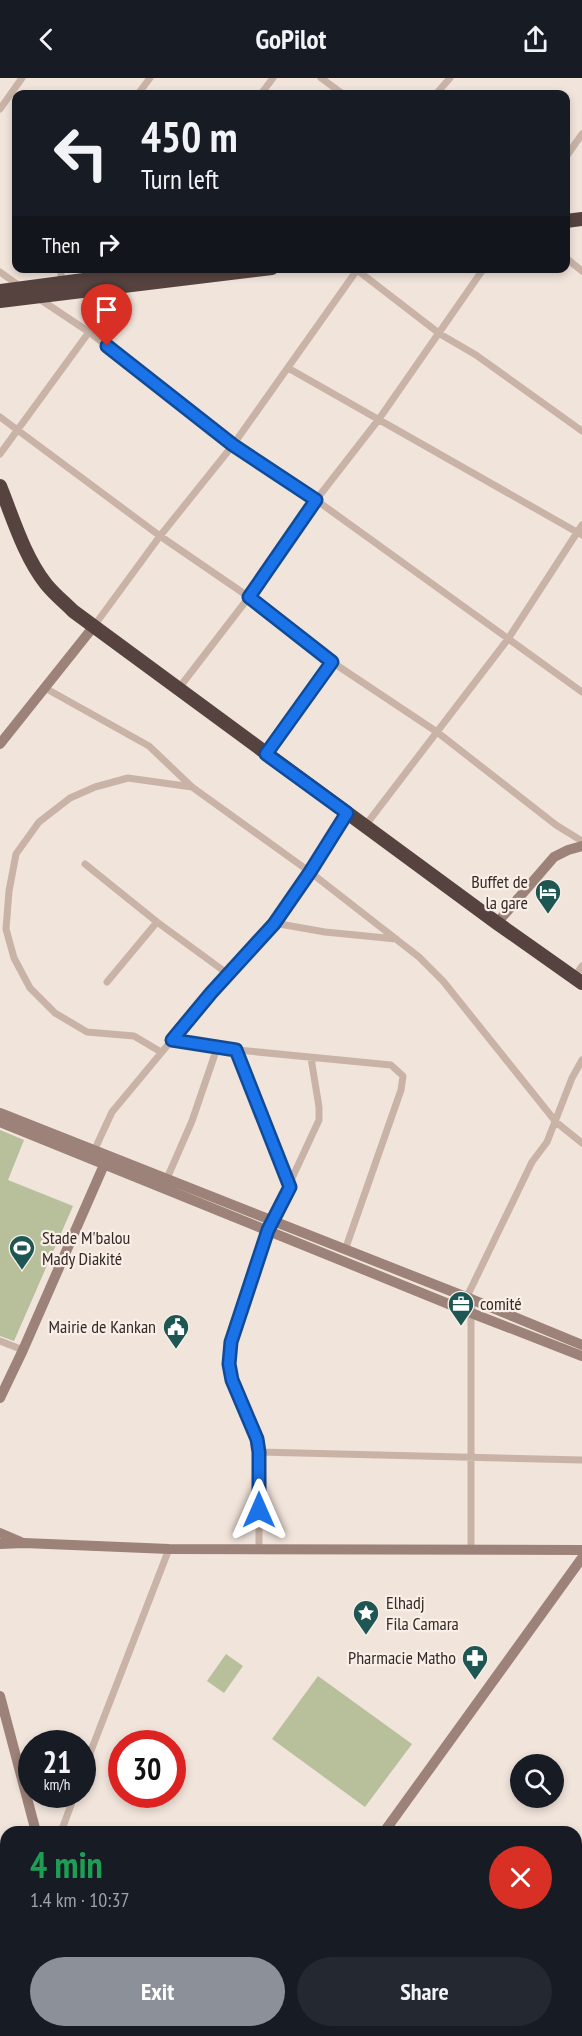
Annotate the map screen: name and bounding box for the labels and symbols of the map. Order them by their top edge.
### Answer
pin [81,284,132,346]
place label: Buffet de la gare [471,870,528,914]
hotel icon: Buffet de la gare [533,877,563,915]
place label: Stade M'balou Mady Diakité [42,1226,130,1270]
sports icon: Stade M'balou Mady Diakité [7,1233,37,1271]
office icon: comité [446,1289,476,1327]
place label: comité [480,1292,522,1315]
public building icon: Mairie de Kankan [161,1312,191,1350]
place label: Mairie de Kankan [49,1315,156,1338]
position arrow [227,1478,291,1542]
place label: Elhadj Fila Camara [386,1591,459,1635]
place icon: Elhadj Fila Camara [351,1598,381,1636]
pharmacy icon: Pharmacie Matho [460,1643,490,1681]
place label: Pharmacie Matho [348,1646,456,1669]
speed limit sign: 30 [108,1730,186,1808]

